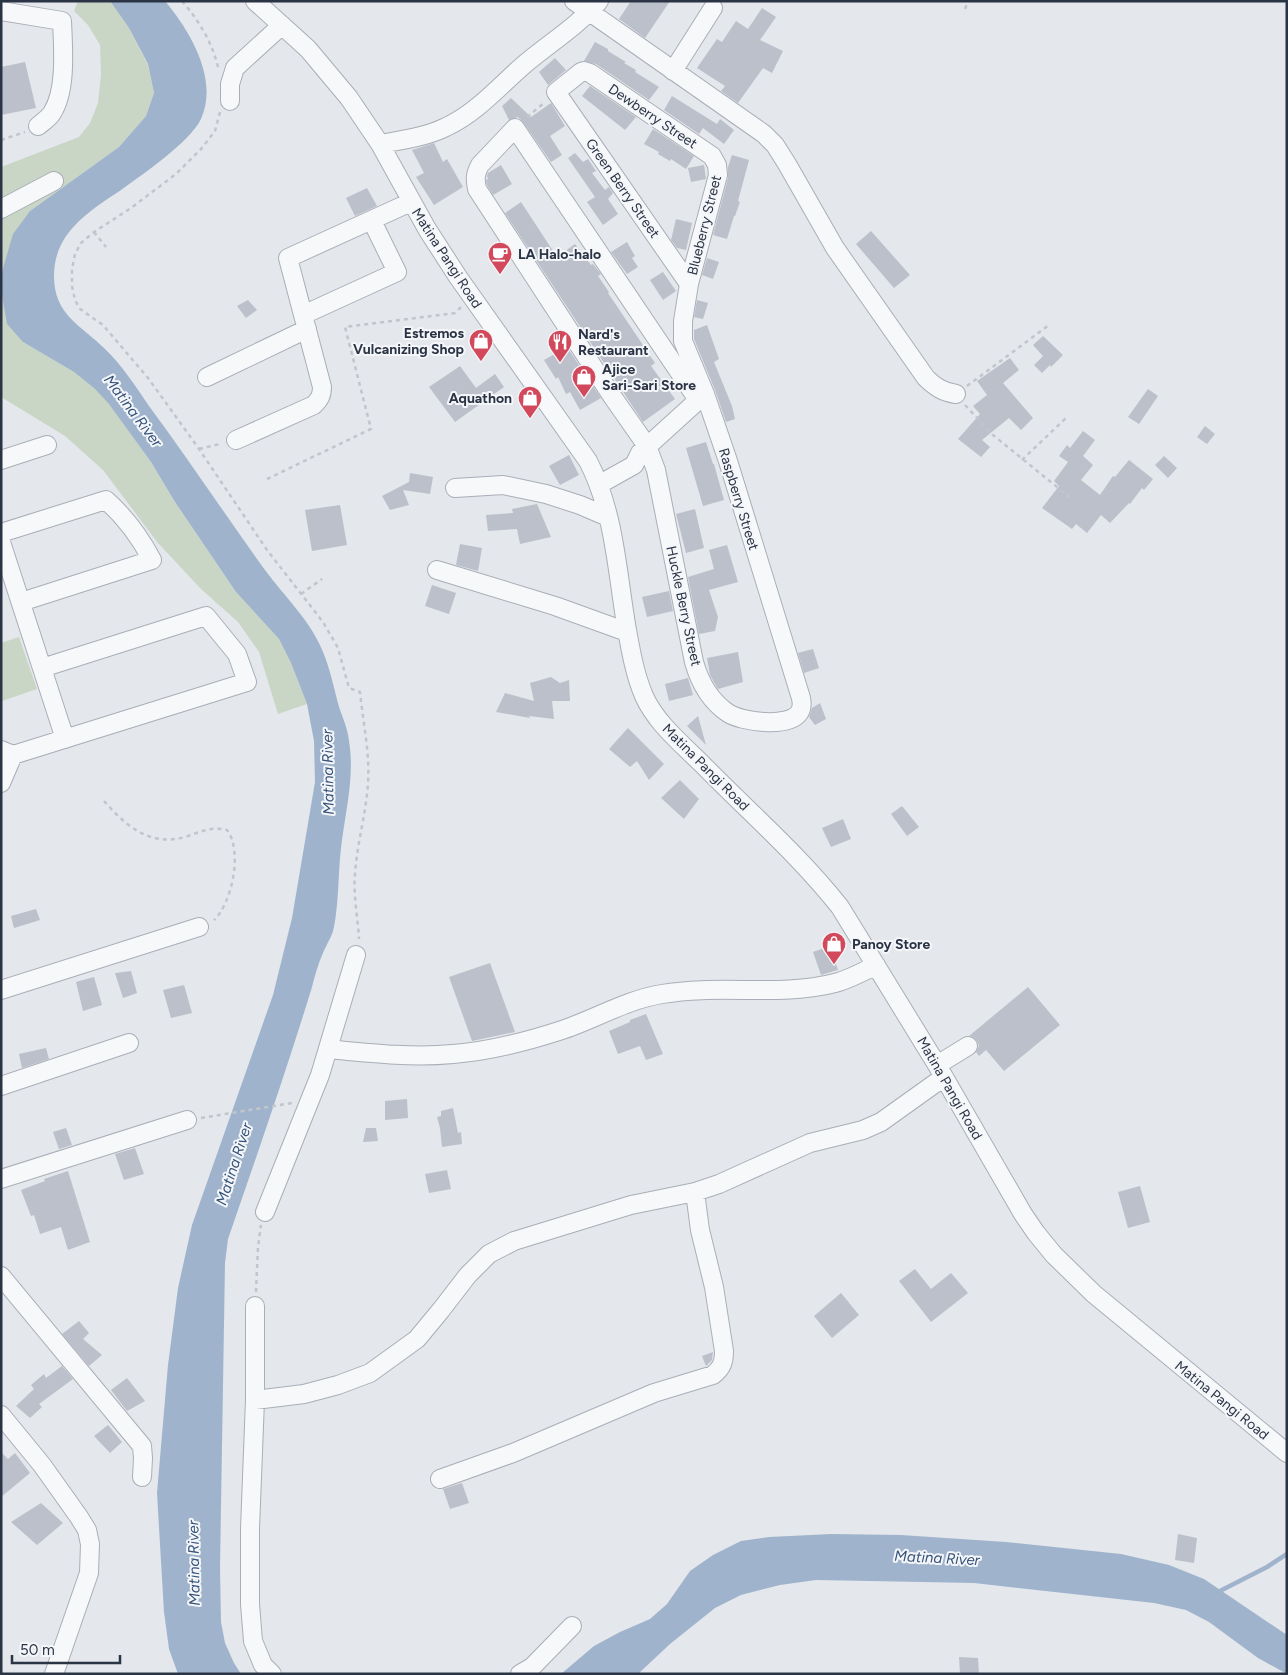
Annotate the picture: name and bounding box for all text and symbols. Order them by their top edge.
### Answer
street label: Dewberry Street [605,80,700,152]
street label: Green Berry Street [582,135,663,241]
street label: Blueberry Street [684,173,725,277]
street label: Matina Pangi Road [408,205,485,312]
cafe icon: LA Halo-halo [487,241,513,275]
place label: LA Halo-halo [518,246,601,263]
place label: Estremos Vulcanizing Shop [353,325,464,358]
place label: Nard's Restaurant [578,326,649,359]
shop icon: Estremos Vulcanizing Shop [468,328,494,362]
restaurant icon: Nard's Restaurant [547,329,573,363]
place label: Ajice Sari-Sari Store [602,361,696,394]
shop icon: Ajice Sari-Sari Store [571,364,597,398]
water label: Matina River [100,371,166,451]
shop icon: Aquathon [517,385,543,419]
place label: Aquathon [449,390,512,407]
street label: Raspberry Street [715,446,762,552]
street label: Huckle Berry Street [662,544,705,668]
street label: Matina Pangi Road [659,720,753,814]
water label: Matina River [318,728,338,815]
shop icon: Panoy Store [821,931,847,965]
place label: Panoy Store [852,936,930,953]
street label: Matina Pangi Road [913,1034,986,1143]
water label: Matina River [212,1120,256,1207]
street label: Matina Pangi Road [1171,1357,1272,1443]
water label: Matina River [184,1519,204,1606]
water label: Matina River [894,1547,981,1569]
scale bar [12,1632,120,1664]
text: 50 m [20,1641,55,1659]

